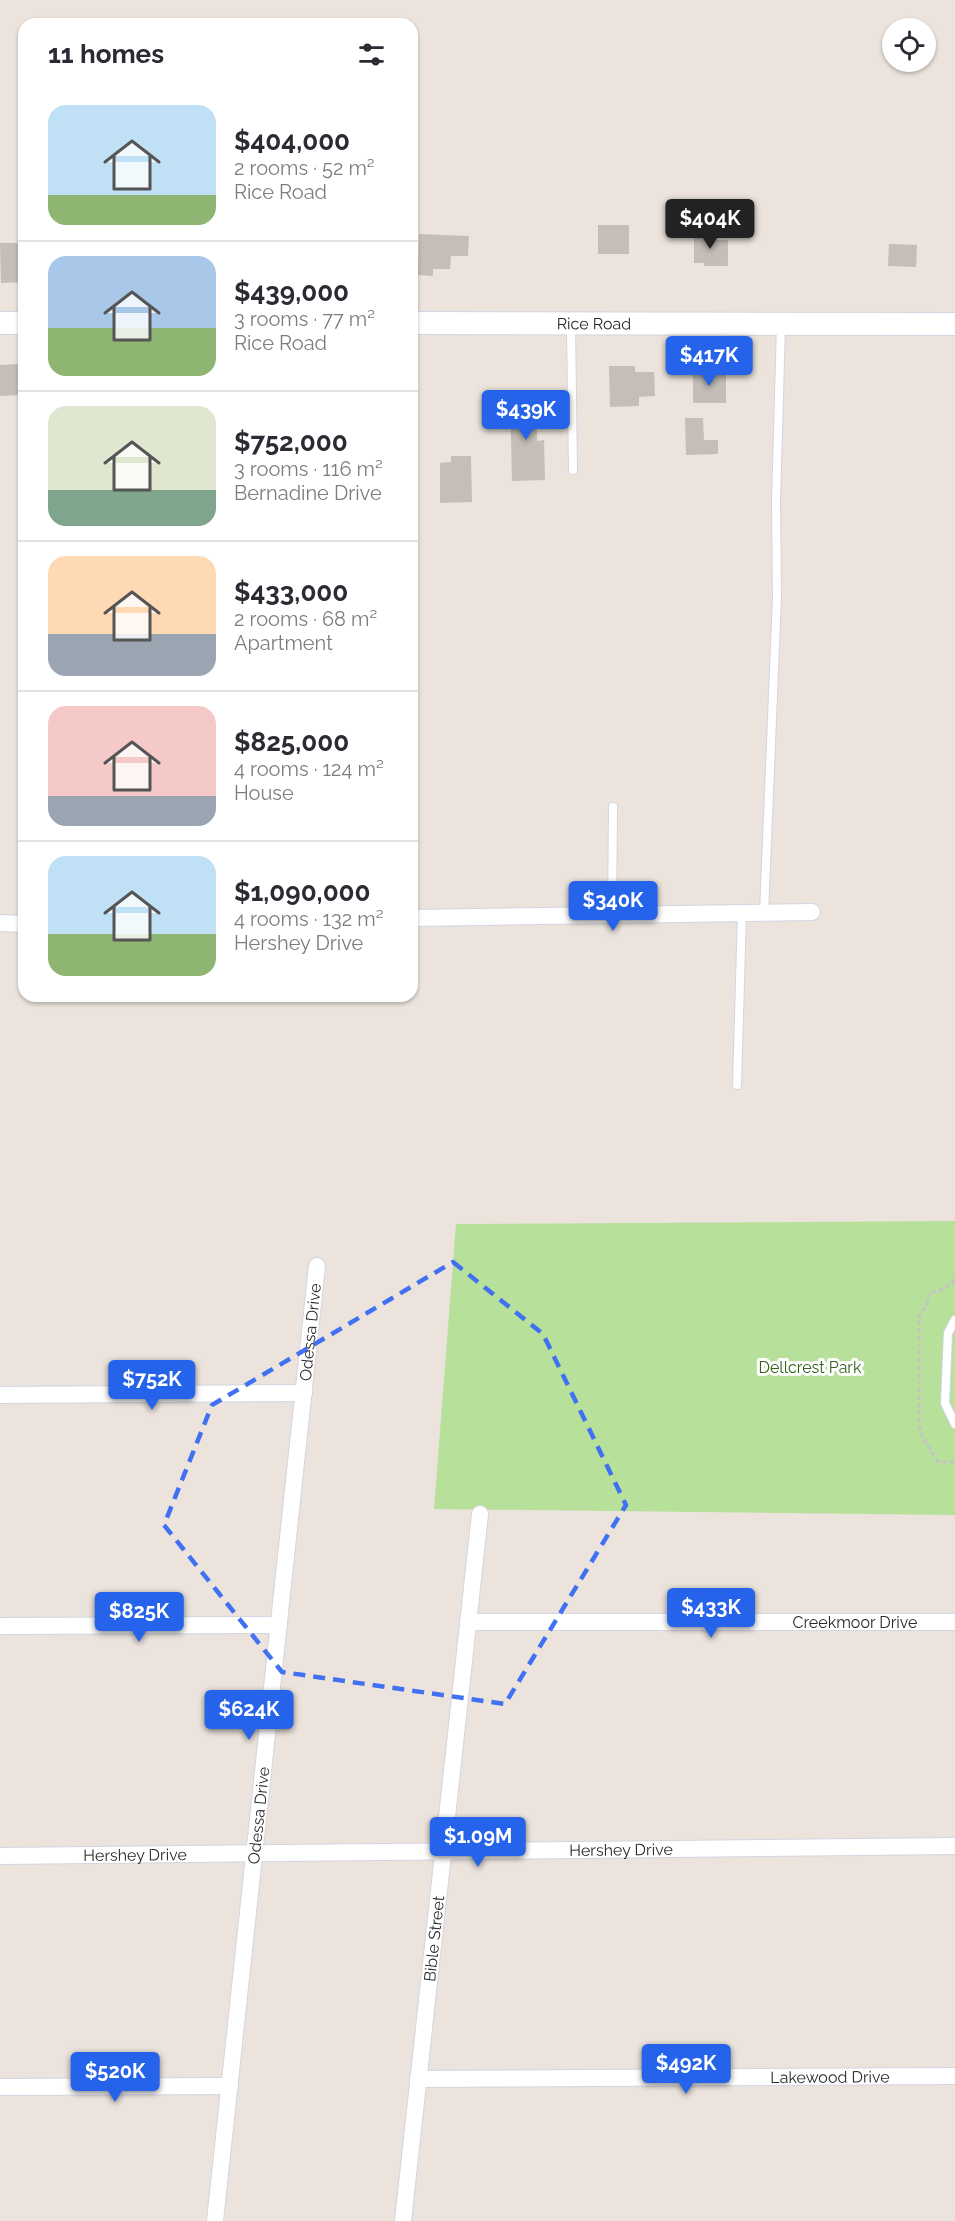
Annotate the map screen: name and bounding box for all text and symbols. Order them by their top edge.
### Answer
map controls [882,18,936,72]
button: locate [882,18,936,72]
icon: filters [355,38,388,71]
text: 11 homes [48,39,164,69]
text: $404,000 [234,126,350,156]
icon: home [96,129,168,201]
text: 2 rooms · 52 m² [234,156,375,180]
text: Rice Road [234,180,327,204]
pin: $404K [668,199,752,250]
text: $404K [679,206,741,230]
text: $439,000 [234,277,349,307]
icon: home [96,280,168,352]
text: 3 rooms · 77 m² [234,307,375,331]
street label: Rice Road [557,314,631,333]
text: Rice Road [234,331,327,355]
pin: $417K [667,336,751,387]
text: $417K [680,343,738,367]
pin: $439K [484,390,568,441]
text: $439K [496,397,556,421]
text: $752,000 [234,427,348,457]
icon: home [96,430,168,502]
text: 3 rooms · 116 m² [234,457,383,481]
text: Bernadine Drive [234,481,382,505]
text: $433,000 [234,577,348,607]
icon: home [96,580,168,652]
text: 2 rooms · 68 m² [234,607,377,631]
text: Apartment [234,631,333,655]
text: $825,000 [234,727,349,757]
icon: home [96,730,168,802]
text: 4 rooms · 124 m² [234,757,384,781]
text: House [234,781,294,805]
text: $1,090,000 [234,877,371,907]
icon: home [96,880,168,952]
pin: $340K [571,881,655,932]
text: $340K [583,888,643,912]
text: 4 rooms · 132 m² [234,907,383,931]
text: Hershey Drive [234,931,363,955]
street label: Odessa Drive [295,1282,325,1382]
park label: Dellcrest Park [759,1358,862,1377]
pin: $752K [110,1360,194,1411]
text: $752K [122,1367,182,1391]
pin: $433K [669,1588,753,1639]
pin: $825K [97,1592,181,1643]
text: $433K [681,1595,741,1619]
text: $825K [109,1599,169,1623]
street label: Creekmoor Drive [793,1613,918,1632]
pin: $624K [207,1690,291,1741]
text: $624K [219,1697,279,1721]
street label: Odessa Drive [244,1766,273,1865]
pin: $1.09M [429,1817,527,1868]
text: $1.09M [444,1824,512,1848]
street label: Hershey Drive [569,1839,673,1860]
street label: Hershey Drive [83,1845,187,1865]
street label: Bible Street [420,1894,448,1983]
pin: $492K [644,2044,728,2095]
text: $492K [656,2051,716,2075]
pin: $520K [73,2052,157,2103]
text: $520K [85,2059,145,2083]
street label: Lakewood Drive [770,2067,890,2087]

